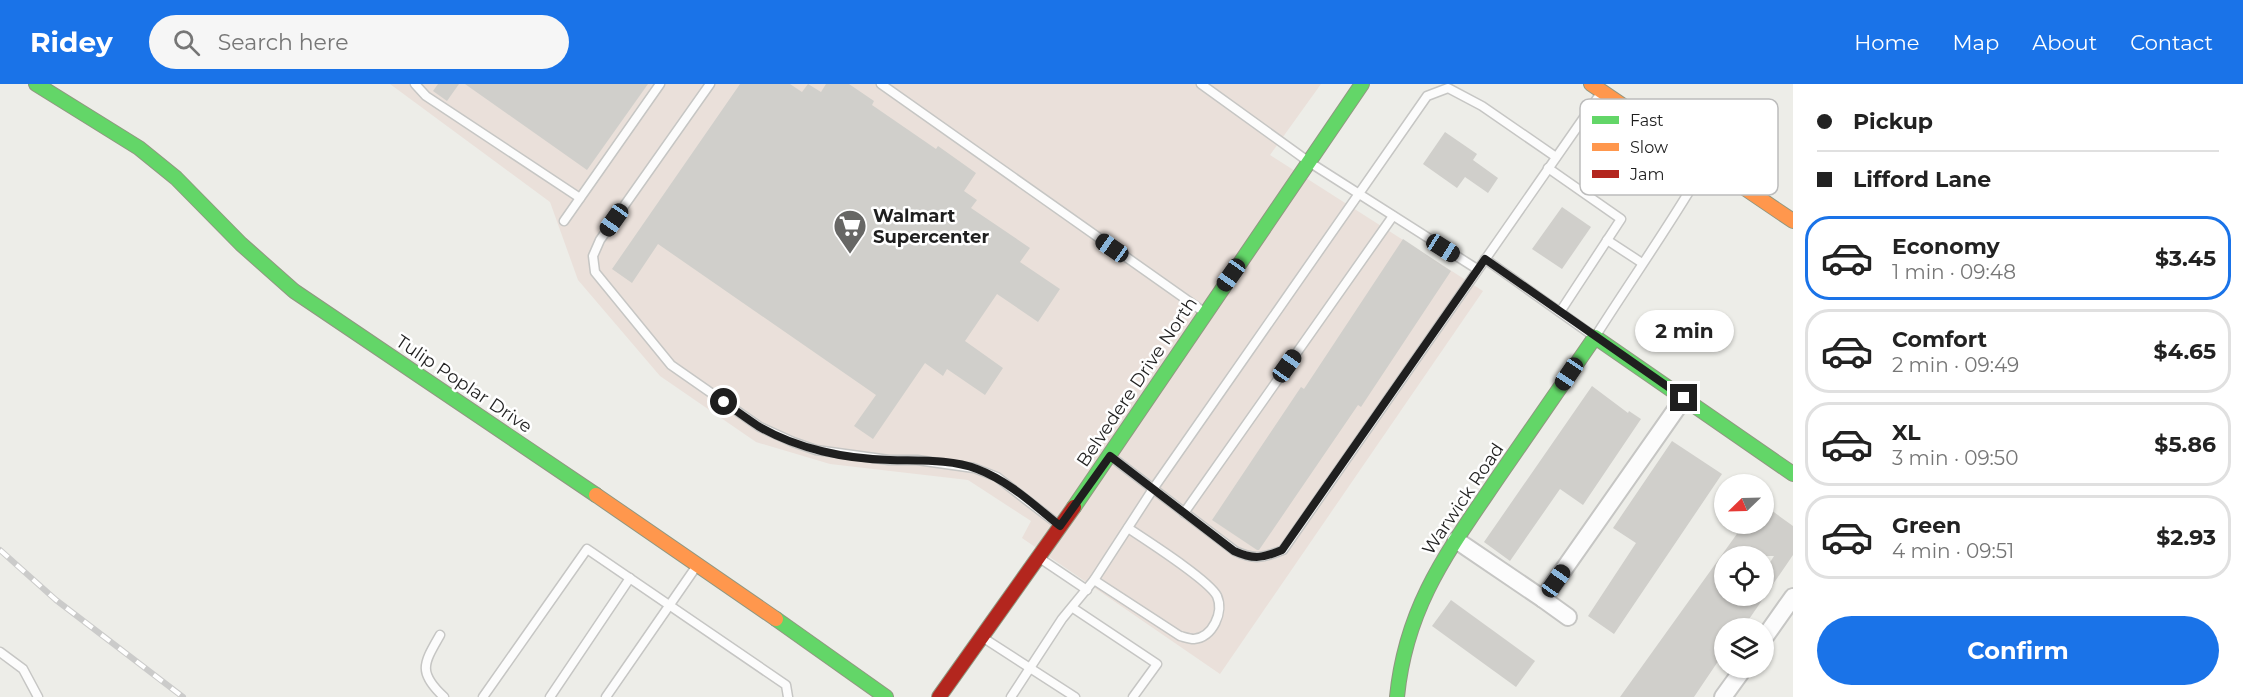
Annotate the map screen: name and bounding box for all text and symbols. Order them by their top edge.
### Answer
search box [149,15,569,69]
text: Ridey [30,25,113,59]
icon: search [170,26,203,59]
text: Search here [218,29,349,56]
text: Home [1854,30,1919,55]
text: Map [1952,30,1999,55]
text: About [2032,30,2097,55]
text: Contact [2130,30,2213,55]
legend [1580,99,1778,195]
text: Pickup [1853,108,1933,135]
text: Fast [1630,111,1664,130]
text: Slow [1630,138,1668,157]
text: Jam [1629,165,1664,184]
text: Lifford Lane [1853,166,1991,193]
car [596,200,632,240]
place label: Walmart Supercenter [873,205,989,248]
supermarket icon: Walmart Supercenter [832,208,868,255]
car [1092,230,1132,266]
car [1423,231,1463,265]
icon: car [1820,231,1874,285]
text: Economy [1892,233,2000,260]
text: $3.45 [2155,245,2216,272]
car [1213,255,1249,295]
text: 1 min · 09:48 [1892,260,2016,284]
street label: Belvedere Drive North [1072,293,1202,471]
callout: 2 min [1634,311,1734,353]
text: 2 min [1655,319,1714,343]
icon: car [1820,324,1874,378]
text: Comfort [1892,326,1987,353]
street label: Tulip Poplar Drive [392,330,536,438]
text: $4.65 [2154,338,2216,365]
car [1269,346,1305,386]
text: 2 min · 09:49 [1892,353,2019,377]
car [1551,354,1587,394]
route end [1670,384,1697,411]
route start [710,388,737,415]
icon: car [1820,417,1874,471]
text: XL [1892,419,1921,446]
text: $5.86 [2154,431,2216,458]
street label: Warwick Road [1417,439,1509,559]
text: 3 min · 09:50 [1892,446,2018,470]
north arrow [1714,474,1774,534]
map controls [1714,474,1774,678]
icon: car [1820,510,1874,564]
text: Green [1892,512,1961,539]
text: $2.93 [2156,524,2216,551]
text: 4 min · 09:51 [1892,539,2014,563]
button: locate [1714,546,1774,606]
car [1538,561,1574,601]
button: Confirm [1817,616,2219,685]
button: layers [1714,618,1774,678]

